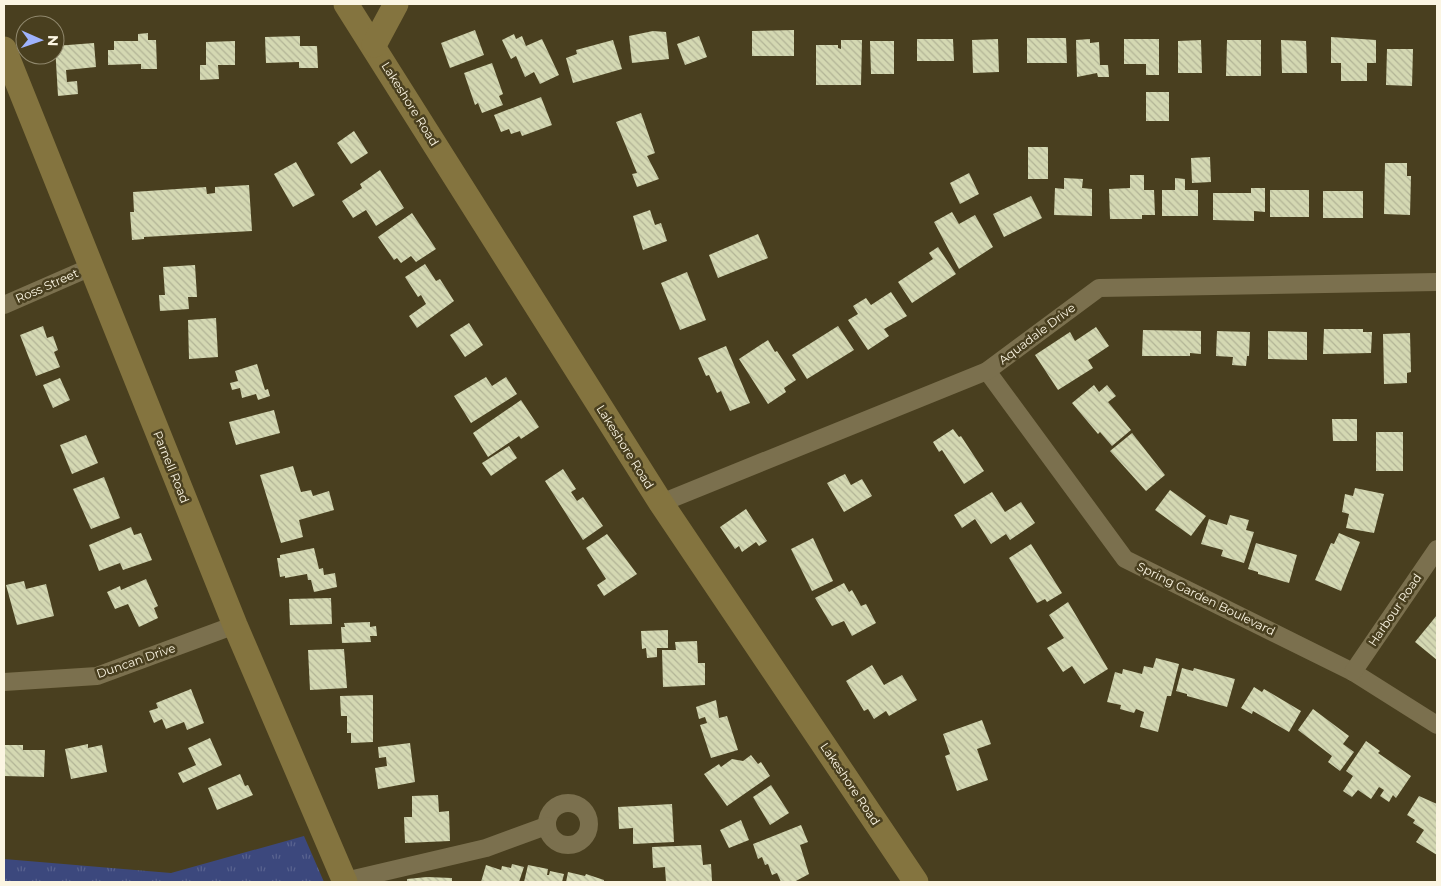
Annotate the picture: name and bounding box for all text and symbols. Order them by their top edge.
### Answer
north arrow [15,15,65,65]
text: N [44,34,62,46]
street label: Lakeshore Road [379,59,442,149]
street label: Ross Street [13,265,81,306]
street label: Aquadale Drive [995,300,1078,367]
street label: Lakeshore Road [594,402,657,492]
street label: Parnell Road [150,429,193,505]
street label: Spring Garden Boulevard [1135,559,1278,639]
street label: Harbour Road [1365,570,1424,649]
street label: Duncan Drive [94,640,177,681]
street label: Lakeshore Road [817,740,884,828]

